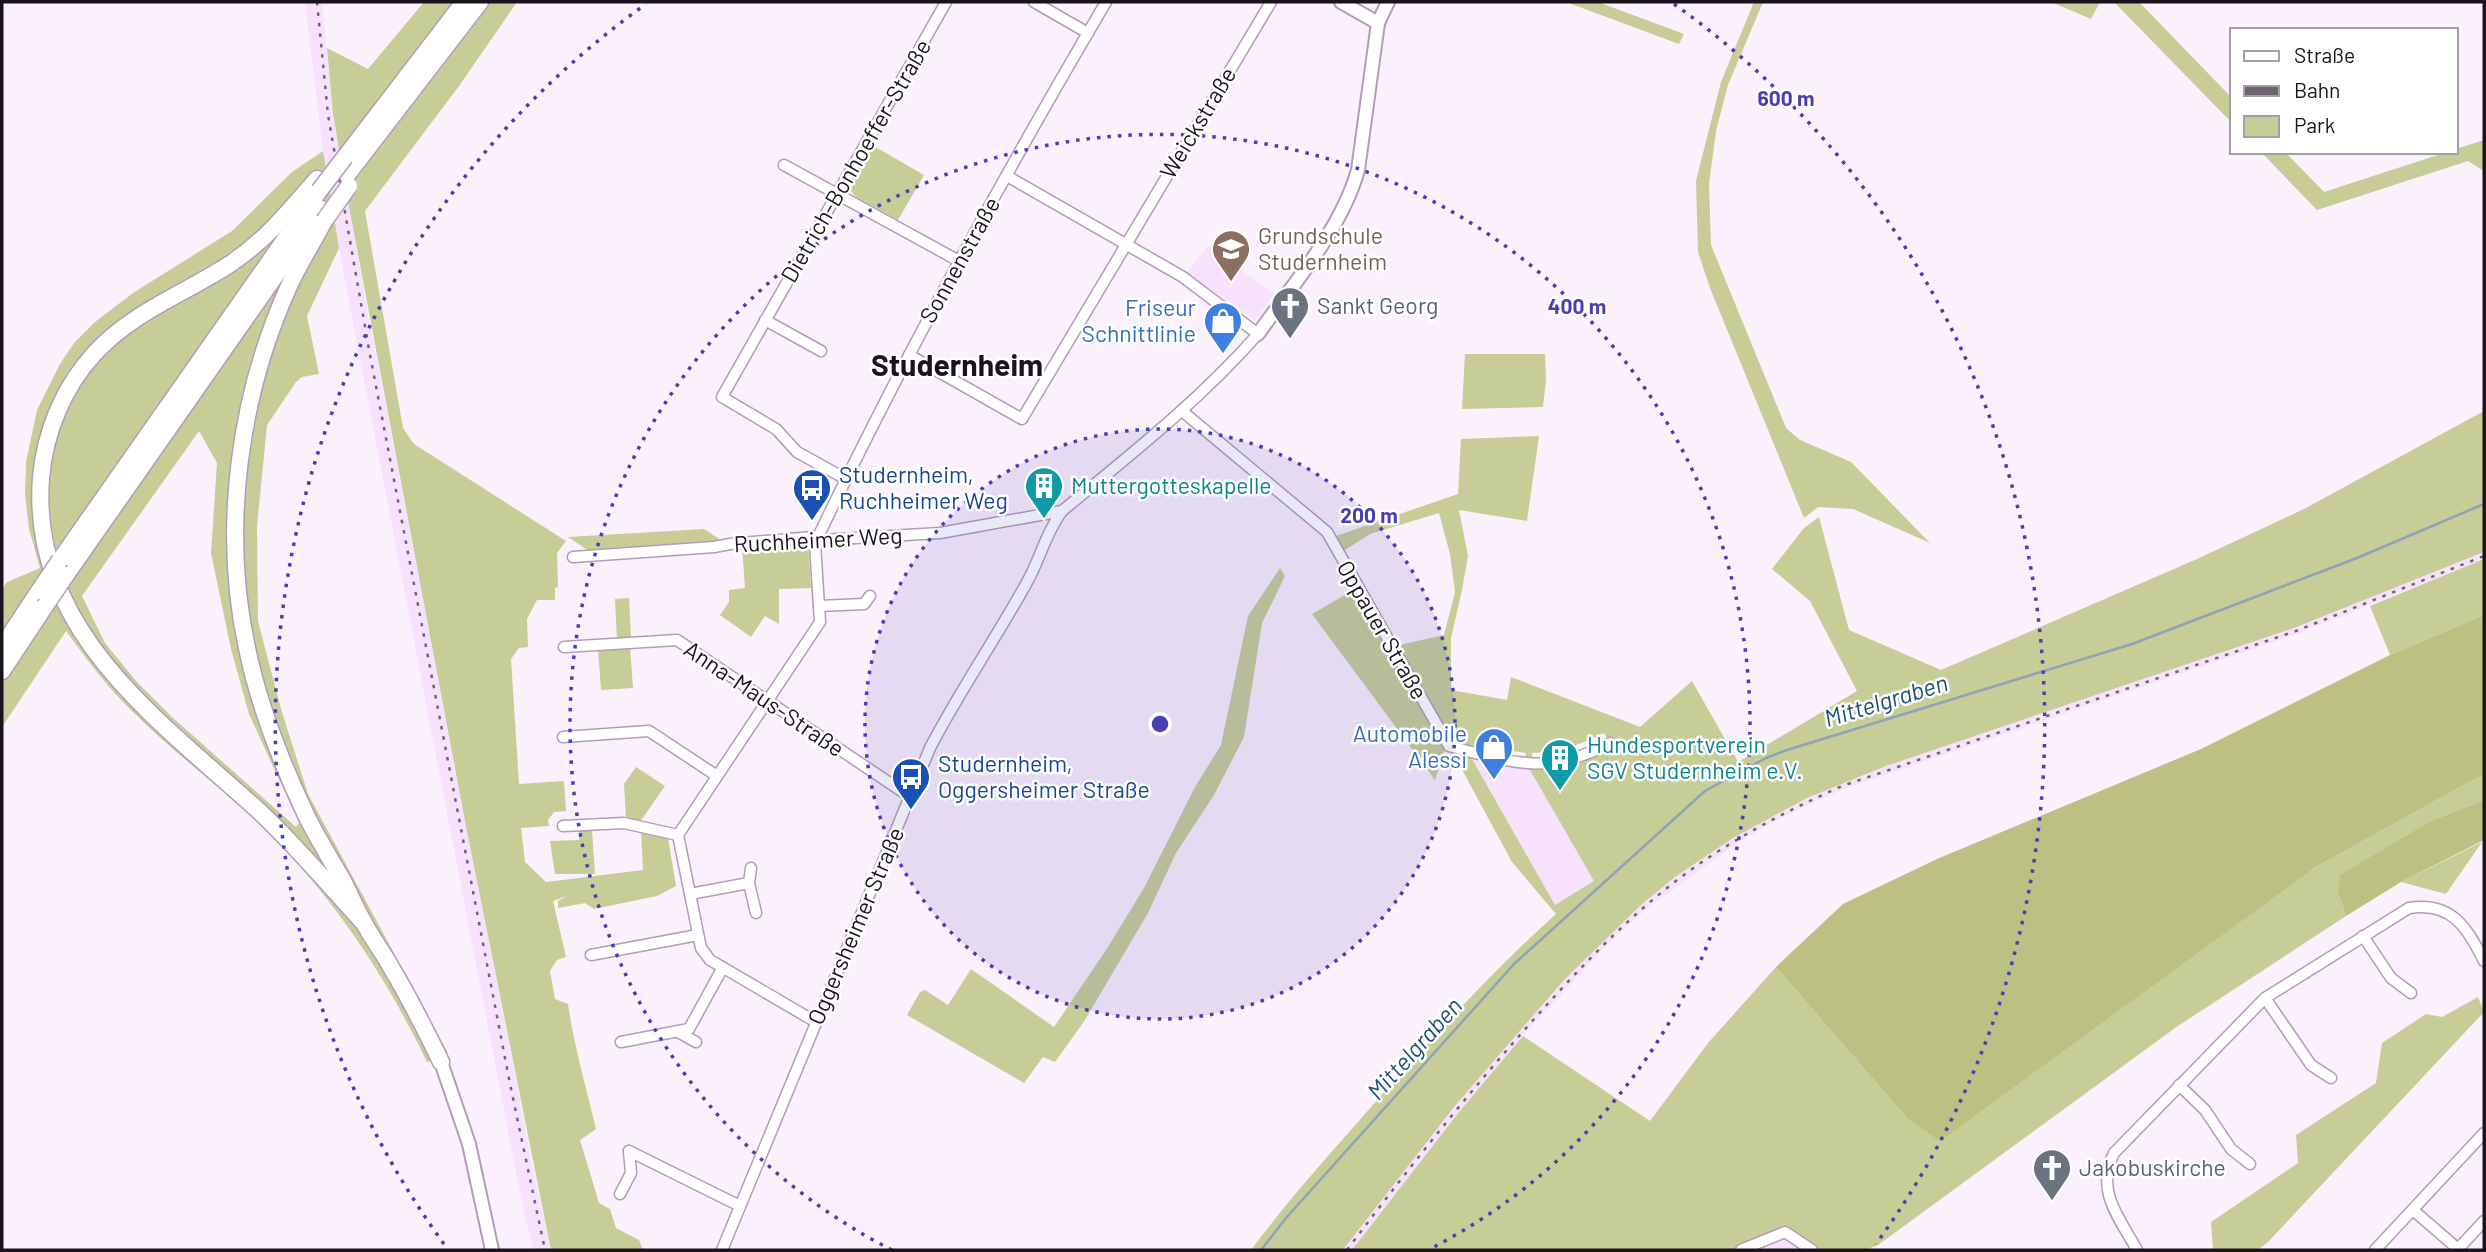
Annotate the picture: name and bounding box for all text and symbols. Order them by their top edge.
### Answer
legend [2230,28,2458,154]
street label: Dietrich-Bonhoeffer-Straße [774,34,936,287]
text: Straße [2294,42,2355,67]
street label: Weickstraße [1153,62,1241,183]
text: Bahn [2294,77,2340,102]
text: 600 m [1758,85,1814,110]
text: Park [2294,112,2335,137]
street label: Sonnenstraße [913,192,1005,327]
place label: Grundschule Studernheim [1258,221,1387,275]
school or university icon: Grundschule Studernheim [1210,228,1252,283]
church icon: Sankt Georg [1269,285,1311,340]
place label: Sankt Georg [1317,291,1438,319]
place label: Friseur Schnittlinie [1082,293,1197,347]
text: 400 m [1548,293,1606,318]
shop icon: Friseur Schnittlinie [1202,300,1244,355]
district label: Studernheim [871,346,1043,382]
place label: Studernheim, Ruchheimer Weg [839,460,1008,514]
building icon: Muttergotteskapelle [1023,465,1065,520]
bus stop icon: Studernheim, Ruchheimer Weg [791,467,833,522]
place label: Muttergotteskapelle [1071,471,1271,499]
text: 200 m [1340,502,1398,527]
street label: Ruchheimer Weg [733,521,903,557]
street label: Oppauer Straße [1332,555,1434,704]
street label: Anna-Maus-Straße [679,634,850,762]
water label: Mittelgraben [1820,667,1951,732]
centre of rings [1148,712,1172,736]
place label: Automobile Alessi [1353,719,1467,773]
shop icon: Automobile Alessi [1473,726,1515,781]
place label: Hundesportverein SGV Studernheim e.V. [1587,730,1803,784]
building icon: Hundesportverein SGV Studernheim e.V. [1539,737,1581,792]
place label: Studernheim, Oggersheimer Straße [938,749,1150,803]
bus stop icon: Studernheim, Oggersheimer Straße [890,756,932,811]
street label: Oggersheimer Straße [801,823,909,1029]
water label: Mittelgraben [1360,991,1467,1105]
church icon: Jakobuskirche [2031,1147,2073,1202]
place label: Jakobuskirche [2079,1153,2226,1181]

